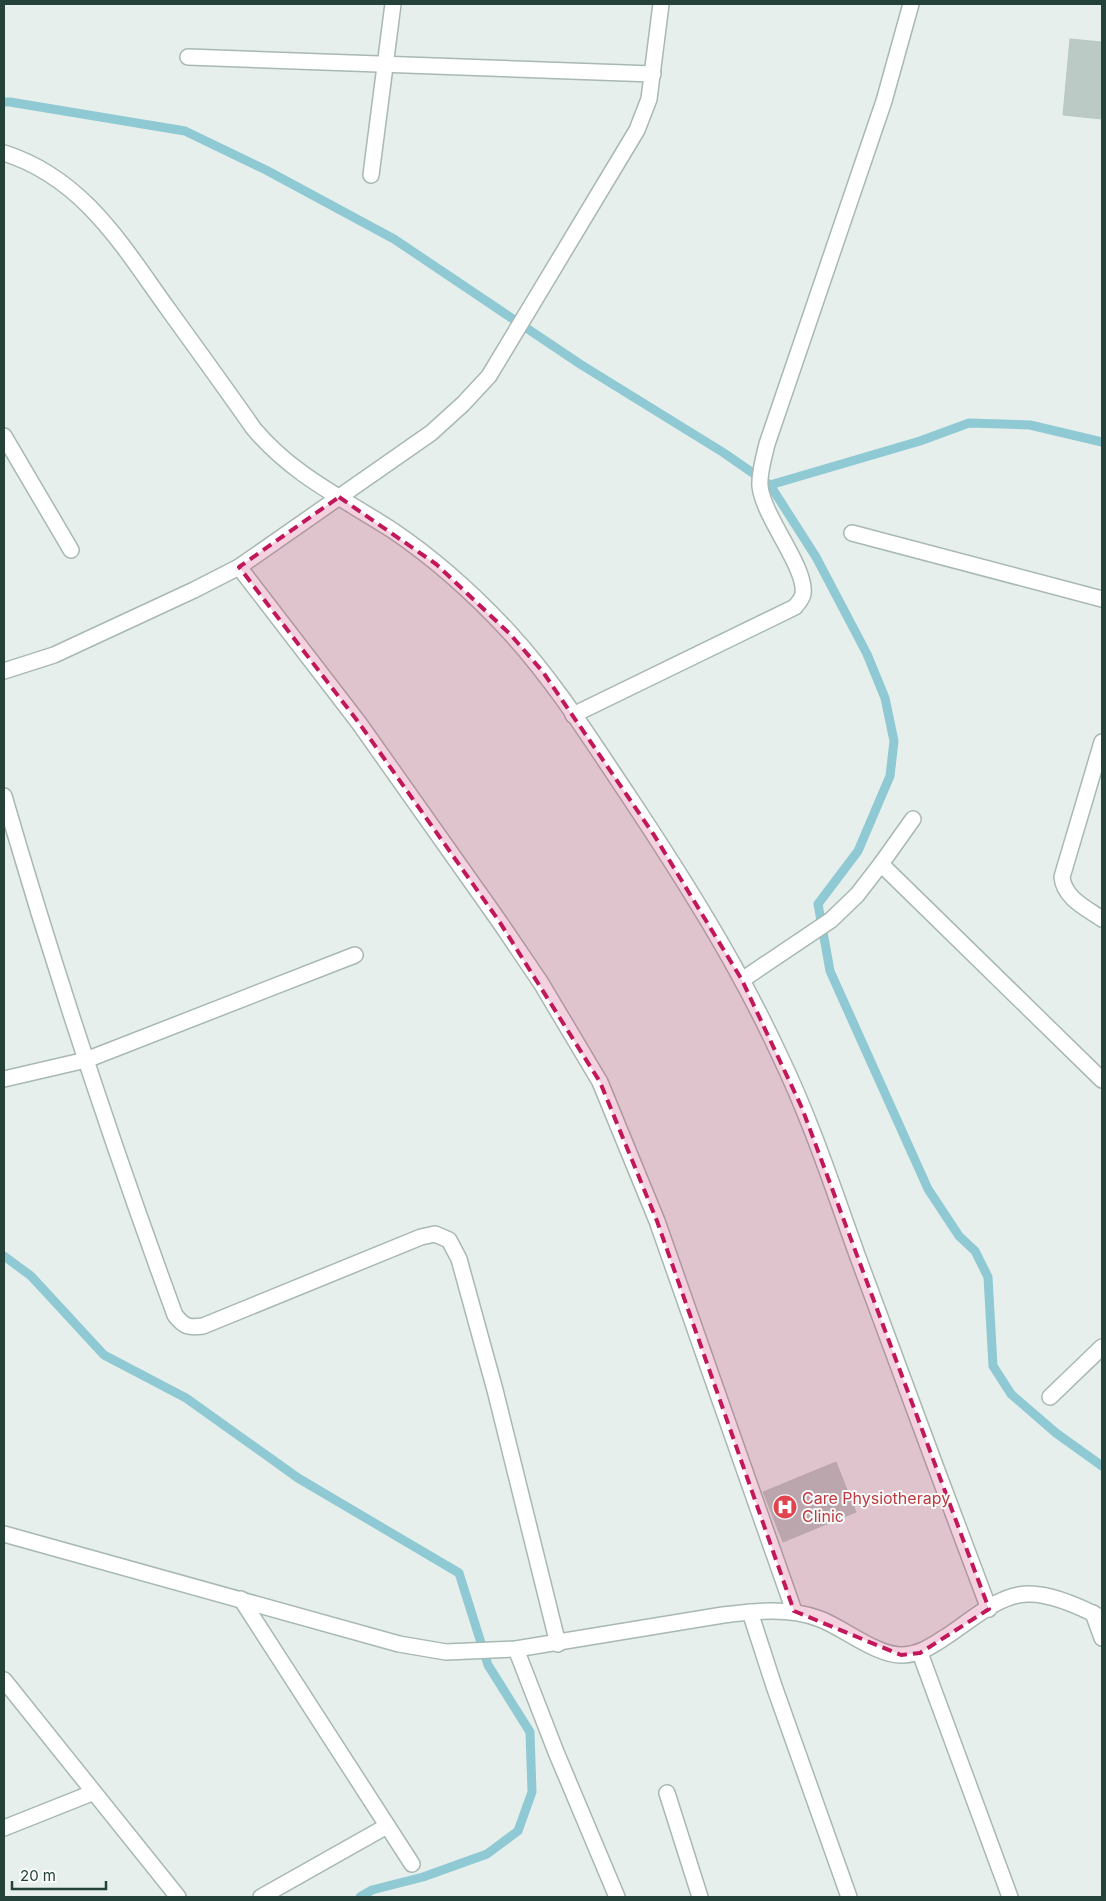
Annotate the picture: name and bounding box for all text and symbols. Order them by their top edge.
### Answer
place label: Care Physiotherapy Clinic [802,1488,950,1526]
hospital icon: Care Physiotherapy Clinic [772,1494,798,1520]
scale bar [12,1858,106,1890]
text: 20 m [20,1866,56,1885]

